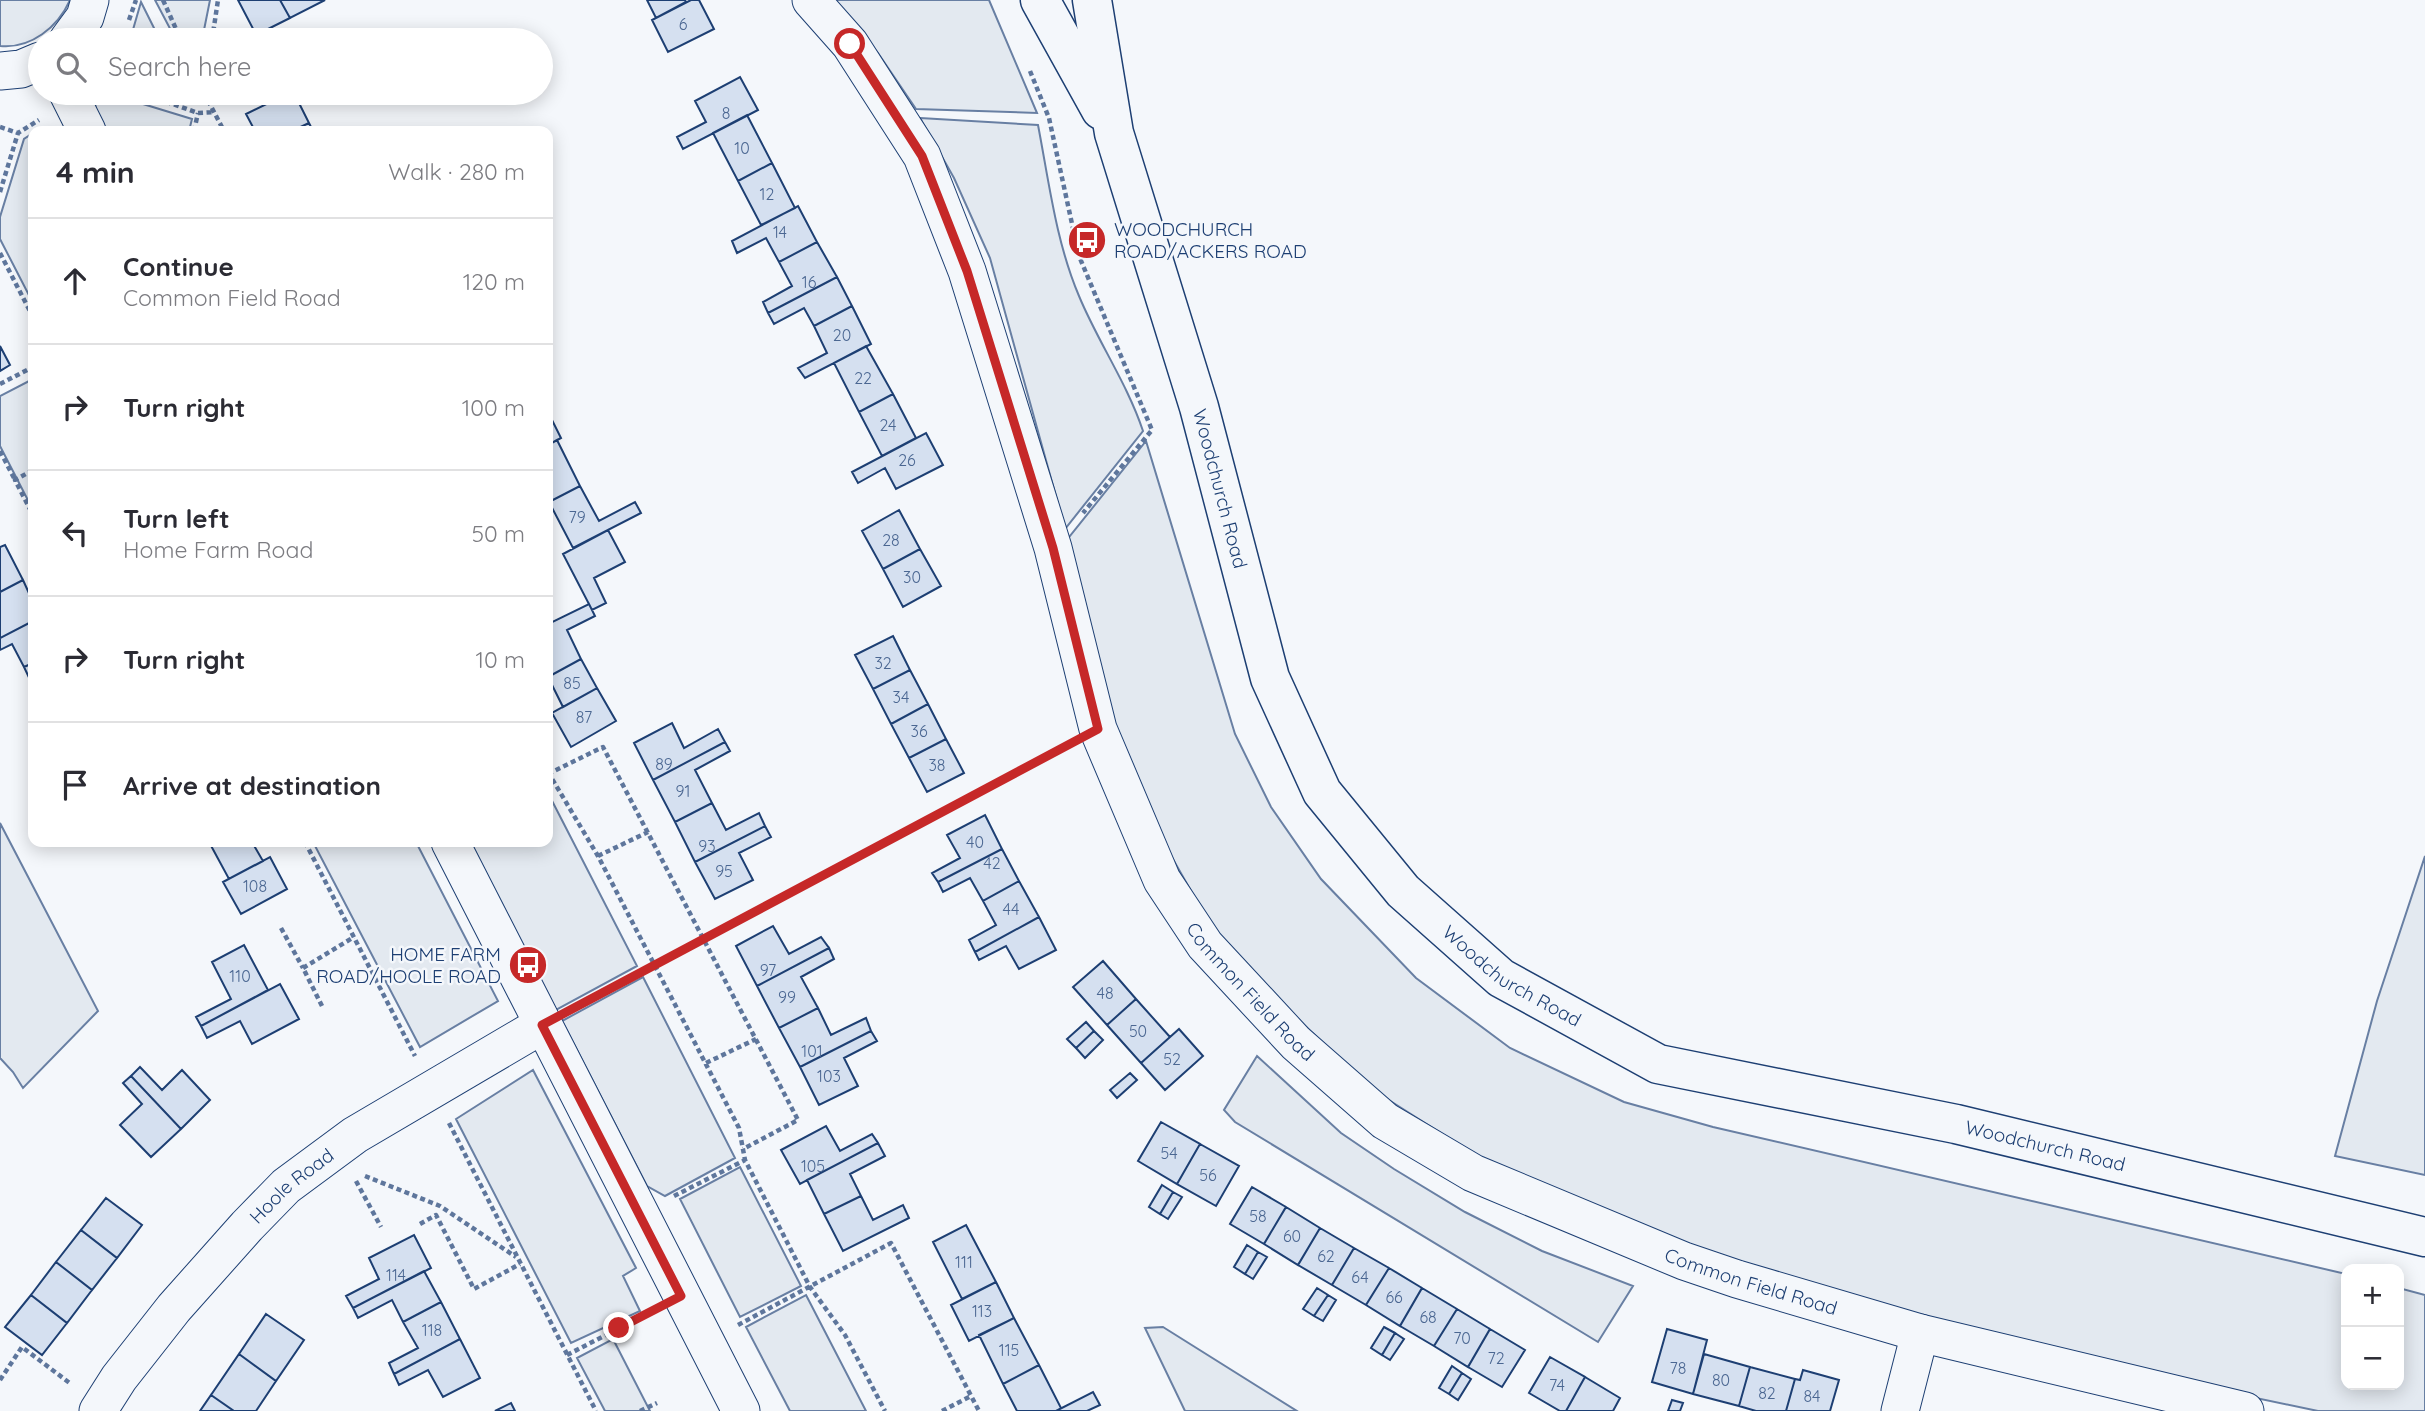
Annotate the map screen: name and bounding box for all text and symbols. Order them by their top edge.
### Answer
house number: 6 [679,14,688,34]
search box [28,28,553,105]
route start [834,28,865,59]
icon: search [52,48,90,86]
text: Search here [108,50,252,83]
house number: 8 [722,103,730,123]
house number: 10 [734,138,750,158]
text: 4 min [56,153,135,191]
text: Walk · 280 m [388,157,525,186]
house number: 12 [760,184,775,204]
place label: WOODCHURCH ROAD/ACKERS ROAD [1114,217,1307,263]
bus stop icon: WOODCHURCH ROAD/ACKERS ROAD [1066,219,1108,261]
house number: 14 [773,222,787,242]
text: Continue [123,250,234,283]
icon: ahead [56,262,94,300]
text: 120 m [463,267,525,296]
house number: 16 [802,272,817,292]
text: Common Field Road [123,283,341,312]
house number: 20 [833,325,851,345]
house number: 22 [854,368,872,388]
icon: right [56,388,94,426]
text: Turn right [123,391,245,424]
text: 100 m [462,393,525,422]
street label: Woodchurch Road [1188,406,1253,571]
house number: 24 [879,415,897,435]
house number: 26 [898,450,916,470]
text: Turn left [123,502,230,535]
house number: 79 [568,507,586,527]
icon: left [56,514,94,552]
text: 50 m [472,519,525,548]
house number: 28 [882,530,900,550]
text: Home Farm Road [123,535,313,564]
house number: 30 [903,567,921,587]
icon: right [56,640,94,678]
text: Turn right [123,643,245,676]
text: 10 m [476,645,525,674]
house number: 32 [874,653,892,673]
house number: 85 [563,673,581,693]
house number: 34 [893,687,909,707]
house number: 87 [576,707,592,727]
house number: 36 [911,721,928,741]
house number: 89 [655,754,673,774]
house number: 38 [928,755,946,775]
icon: arrive [56,766,94,804]
text: Arrive at destination [123,769,381,802]
house number: 91 [676,781,690,801]
house number: 40 [966,832,984,852]
house number: 93 [698,836,716,856]
house number: 42 [983,853,1001,873]
house number: 95 [715,861,733,881]
house number: 108 [243,876,267,896]
house number: 44 [1003,899,1019,919]
street label: Common Field Road [1181,918,1320,1066]
street label: Woodchurch Road [1438,920,1586,1032]
place label: HOME FARM ROAD/HOOLE ROAD [316,942,501,988]
bus stop icon: HOME FARM ROAD/HOOLE ROAD [507,944,549,986]
house number: 97 [760,960,776,980]
house number: 110 [229,966,251,986]
house number: 48 [1096,983,1114,1003]
house number: 99 [778,987,796,1007]
house number: 50 [1129,1021,1147,1041]
house number: 101 [801,1041,823,1061]
house number: 52 [1163,1049,1181,1069]
house number: 103 [817,1066,841,1086]
street label: Woodchurch Road [1963,1115,2128,1176]
street label: Hoole Road [244,1143,338,1229]
house number: 54 [1160,1143,1178,1163]
house number: 105 [801,1156,825,1176]
house number: 56 [1199,1165,1217,1185]
house number: 58 [1249,1206,1267,1226]
house number: 60 [1283,1226,1301,1246]
street label: Common Field Road [1661,1242,1840,1320]
house number: 62 [1317,1246,1335,1266]
house number: 111 [955,1252,973,1272]
map controls [2341,1264,2404,1390]
button: + [2341,1264,2404,1327]
house number: 114 [386,1265,406,1285]
house number: 64 [1351,1267,1369,1287]
house number: 66 [1385,1287,1403,1307]
house number: 113 [972,1301,992,1321]
house number: 68 [1419,1307,1437,1327]
route end [603,1312,634,1343]
house number: 118 [422,1320,442,1340]
button: − [2341,1327,2404,1390]
house number: 70 [1453,1328,1471,1348]
house number: 115 [999,1340,1019,1360]
house number: 72 [1487,1348,1505,1368]
house number: 78 [1670,1358,1686,1378]
house number: 80 [1712,1370,1730,1390]
house number: 74 [1549,1375,1565,1395]
house number: 82 [1758,1383,1776,1403]
house number: 84 [1803,1386,1821,1406]

